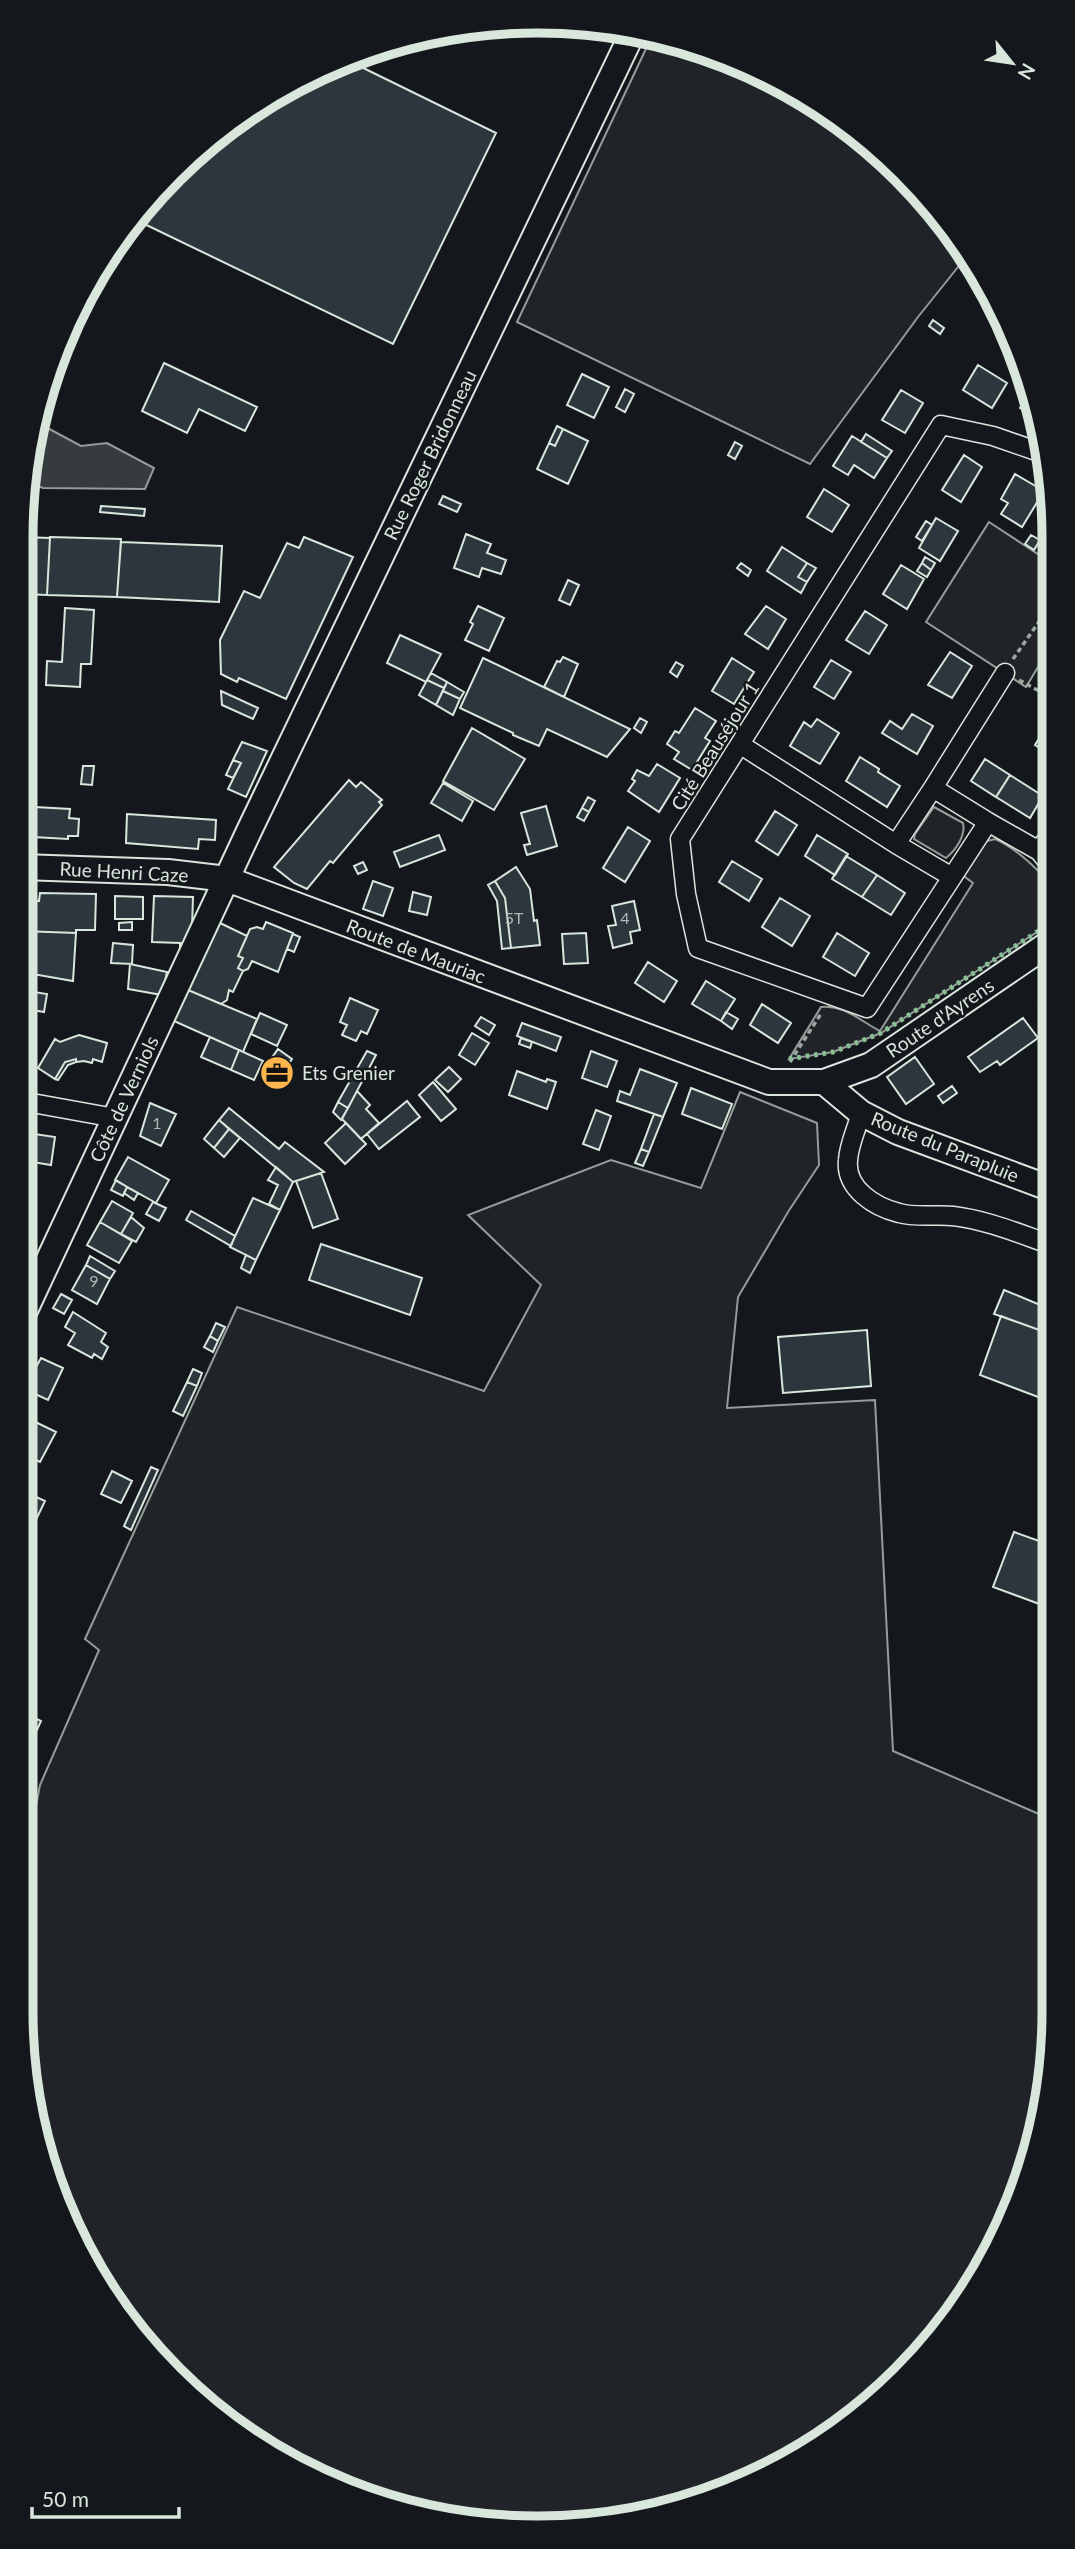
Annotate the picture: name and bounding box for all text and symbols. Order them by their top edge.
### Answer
north arrow [977,28,1047,98]
text: N [1014,60,1041,84]
street label: Rue Roger Bridonneau [378,366,481,544]
street label: Cité Beauséjour 1 [666,677,763,814]
street label: Rue Henri Caze [59,857,189,886]
house number: 5T [505,908,524,927]
house number: 4 [620,908,630,927]
street label: Route de Mauriac [343,913,489,988]
street label: Route d'Ayrens [881,973,998,1062]
street label: Côte de Verniols [84,1032,163,1166]
office icon: Ets Grenier [258,1054,296,1092]
place label: Ets Grenier [302,1061,395,1084]
street label: Route du Parapluie [868,1106,1023,1187]
house number: 1 [152,1113,162,1132]
house number: 9 [89,1271,99,1290]
scale bar [32,2476,178,2520]
text: 50 m [42,2486,89,2511]

